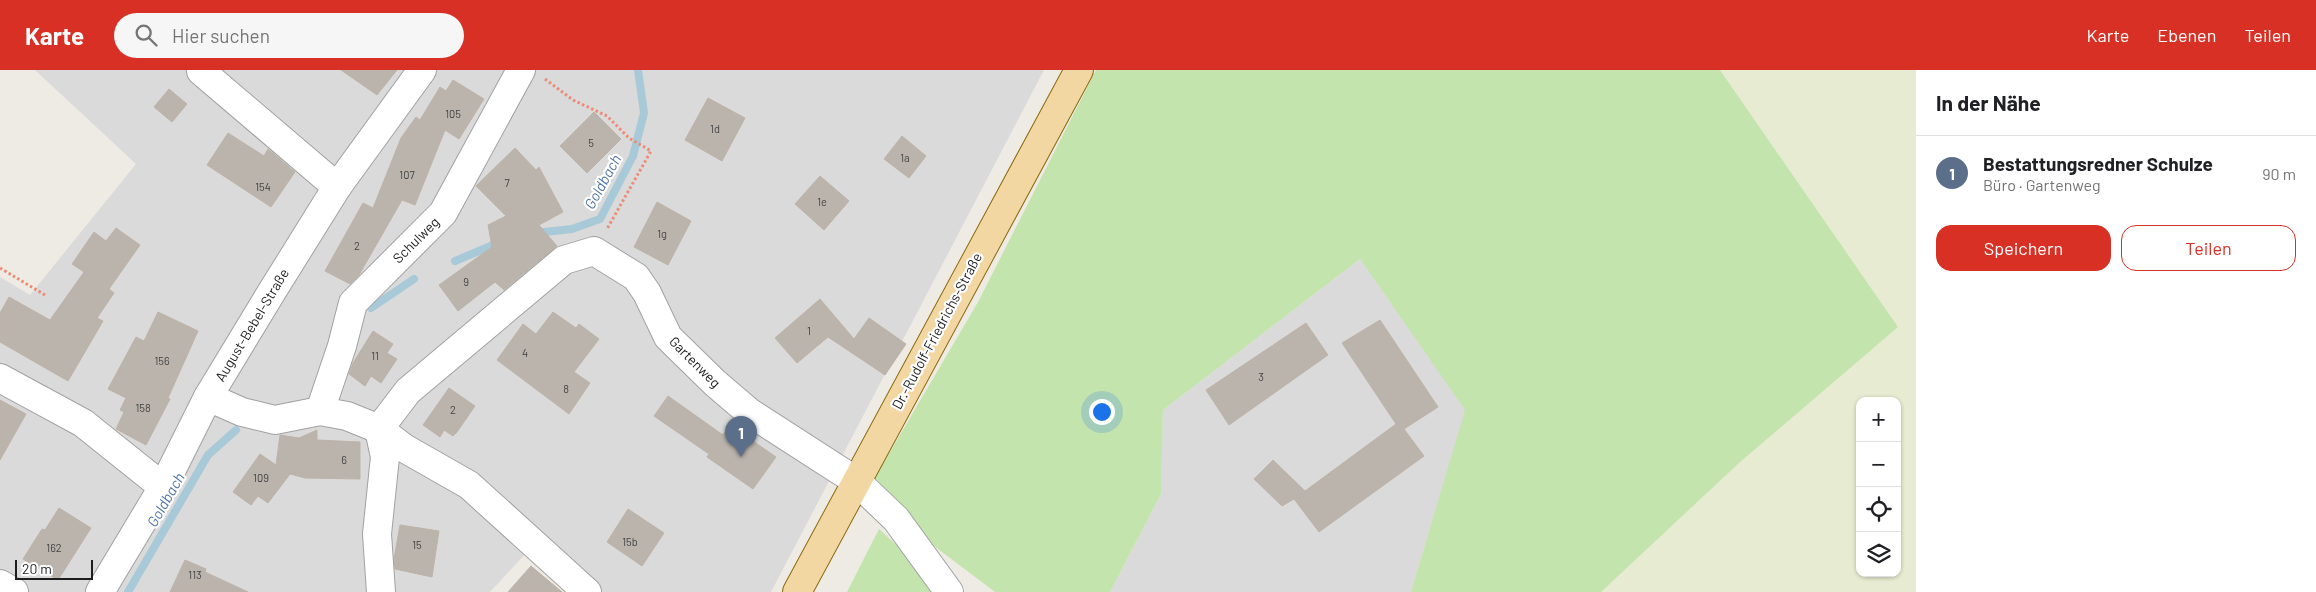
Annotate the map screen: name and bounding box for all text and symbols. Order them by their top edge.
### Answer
search box [114,13,464,58]
text: Karte [25,21,84,50]
icon: search [132,21,160,49]
text: Hier suchen [172,24,270,47]
text: Karte [2086,24,2129,46]
text: Ebenen [2157,24,2216,46]
text: Teilen [2244,24,2291,46]
text: In der Nähe [1936,90,2041,115]
house number: 105 [445,107,461,120]
house number: 1d [710,122,720,135]
house number: 5 [588,136,594,149]
water label: Goldbach [580,151,624,212]
house number: 1a [900,151,910,164]
text: Bestattungsredner Schulze [1983,152,2213,175]
text: 1 [1949,164,1955,183]
text: 90 m [2262,164,2296,183]
house number: 107 [399,168,415,181]
text: Büro · Gartenweg [1983,175,2101,194]
house number: 7 [504,176,510,189]
house number: 154 [255,180,271,193]
house number: 1e [817,195,827,208]
street label: Schulweg [389,213,442,266]
button: Speichern [1936,225,2111,271]
button: Teilen [2121,225,2296,271]
house number: 1g [657,227,667,240]
house number: 2 [354,239,360,252]
street label: Dr.-Rudolf-Friedrichs-Straße [888,250,985,412]
street label: August-Bebel-Straße [211,265,292,384]
house number: 9 [463,275,469,288]
house number: 1 [807,324,811,337]
street label: Gartenweg [666,332,725,391]
house number: 4 [522,346,528,359]
house number: 11 [371,349,379,362]
house number: 156 [154,354,170,367]
house number: 3 [1258,370,1264,383]
house number: 8 [563,382,569,395]
map controls [1856,397,1901,577]
button: + [1856,397,1901,442]
your location [1089,399,1115,425]
house number: 158 [135,401,151,414]
house number: 2 [450,403,456,416]
pin: 1 [725,416,757,457]
button: − [1856,442,1901,487]
house number: 6 [341,453,347,466]
water label: Goldbach [142,469,188,530]
house number: 109 [253,471,269,484]
button: locate [1856,487,1901,532]
button: layers [1856,532,1901,577]
house number: 15b [622,535,638,548]
house number: 15 [412,538,422,551]
house number: 162 [46,541,62,554]
scale bar [15,557,92,580]
text: 20 m [22,560,52,577]
house number: 113 [188,568,202,581]

